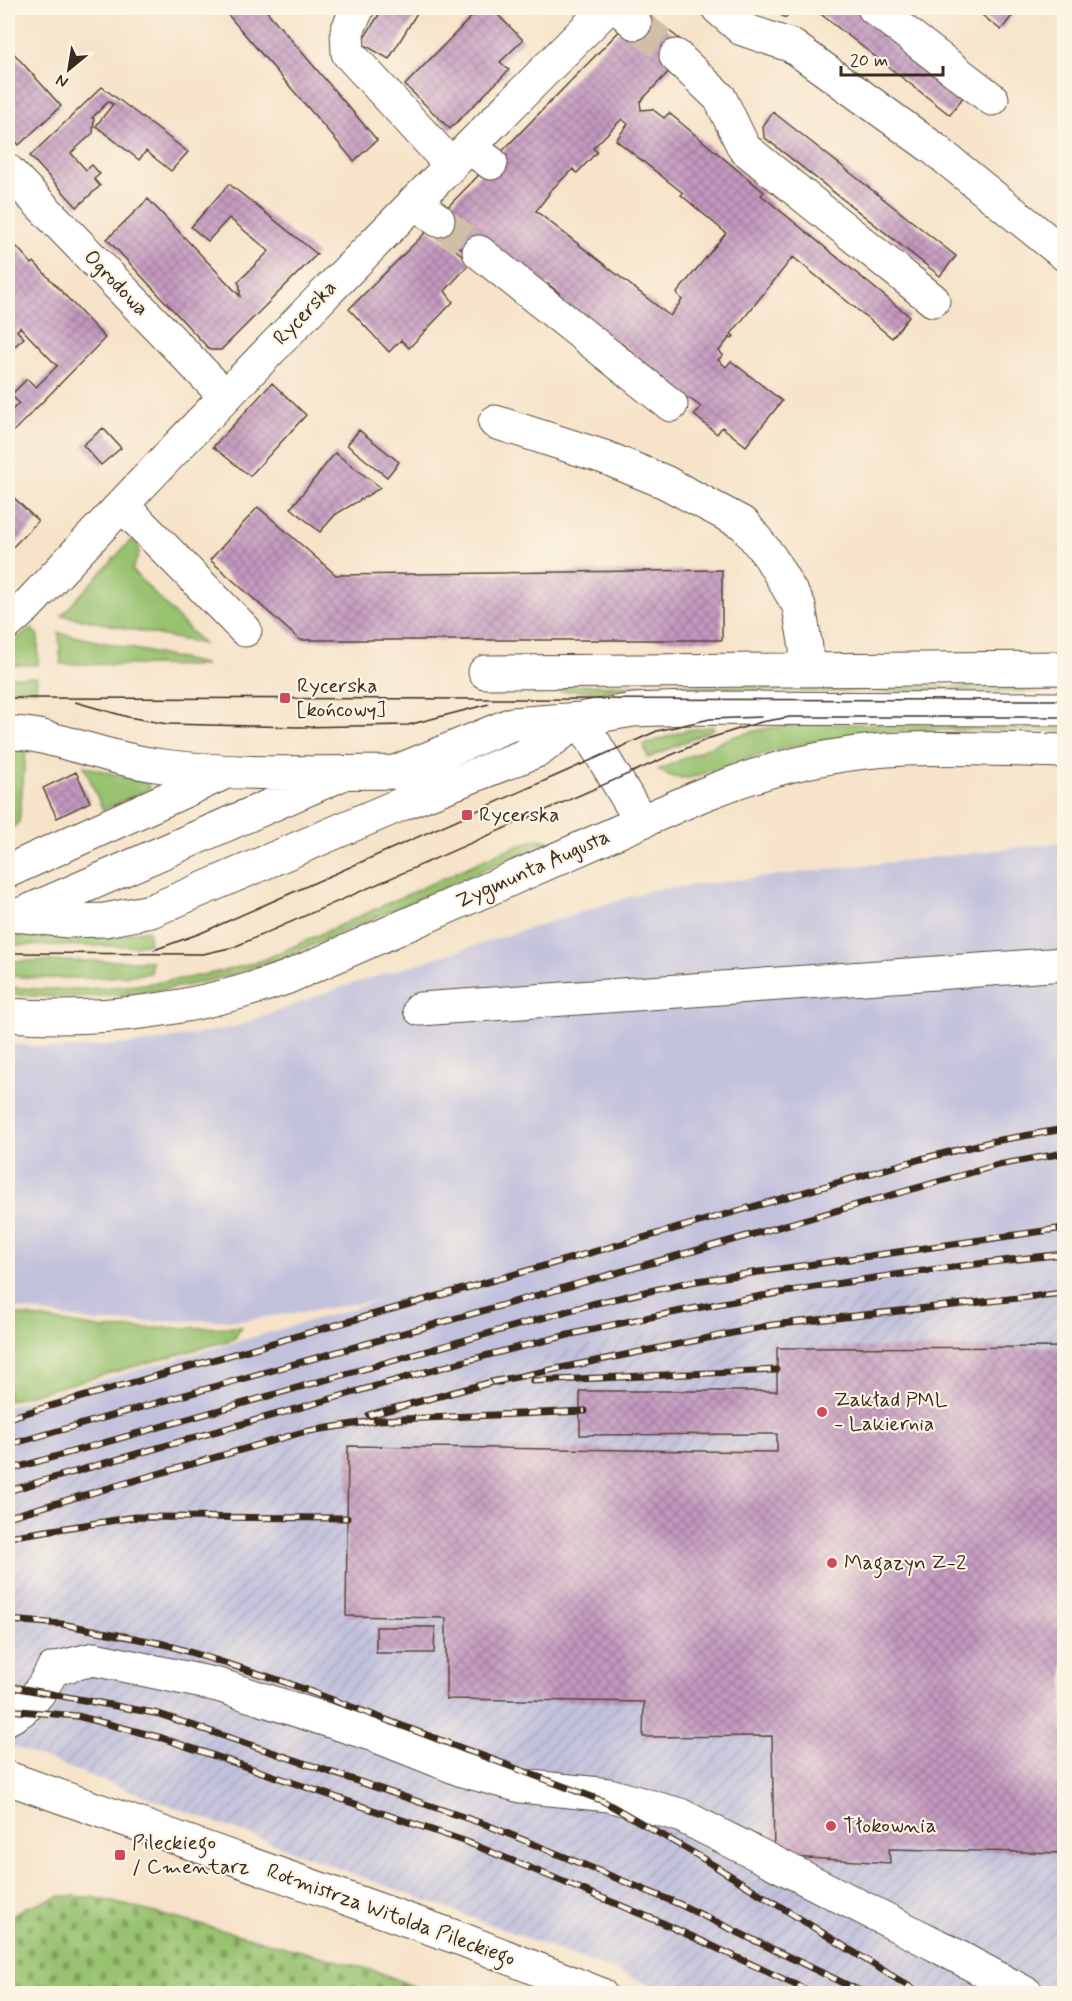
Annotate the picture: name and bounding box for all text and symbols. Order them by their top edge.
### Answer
north arrow [39,39,99,99]
scale bar [841,39,943,77]
text: 20 m [850,49,888,73]
text: N [52,69,72,92]
street label: Ogrodowa [77,244,155,322]
street label: Rycerska [267,274,343,352]
place label: Rycerska [końcowy] [297,672,385,724]
marker: Rycerska [końcowy] [278,691,292,705]
place label: Rycerska [479,801,559,829]
marker: Rycerska [460,808,474,822]
street label: Zygmunta Augusta [452,823,615,916]
place label: Zakład PML - Lakiernia [834,1386,948,1438]
marker: Zakład PML - Lakiernia [815,1405,829,1419]
place label: Magazyn Z-2 [844,1549,966,1579]
marker: Magazyn Z-2 [825,1556,839,1570]
place label: Tłokownia [843,1812,937,1840]
marker: Tłokownia [824,1819,838,1833]
place label: Pileckiego / Cmentarz [132,1829,250,1881]
marker: Pileckiego / Cmentarz [113,1848,127,1862]
street label: Rotmistrza Witolda Pileckiego [262,1857,519,1975]

